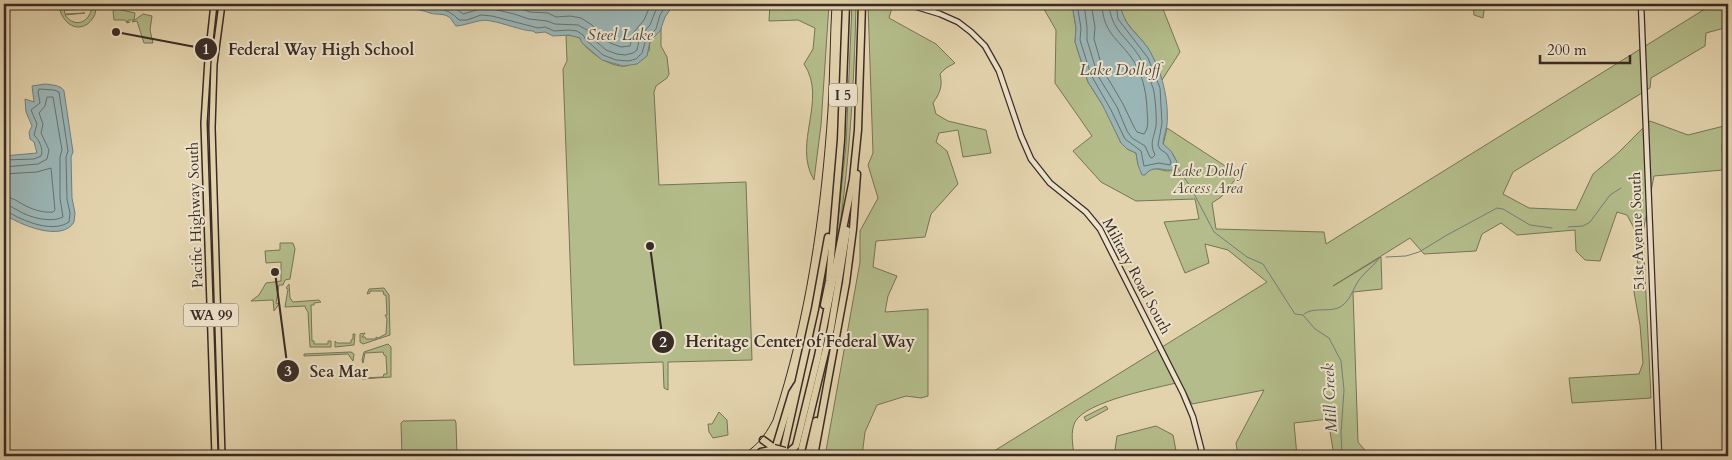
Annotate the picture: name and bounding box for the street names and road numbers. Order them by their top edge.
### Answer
road number: I 5 [829,84,857,106]
street label: Pacific Highway South [182,141,208,289]
street label: 51st Avenue South [1625,171,1649,291]
street label: Military Road South [1098,214,1176,338]
road number: WA 99 [184,304,238,326]

